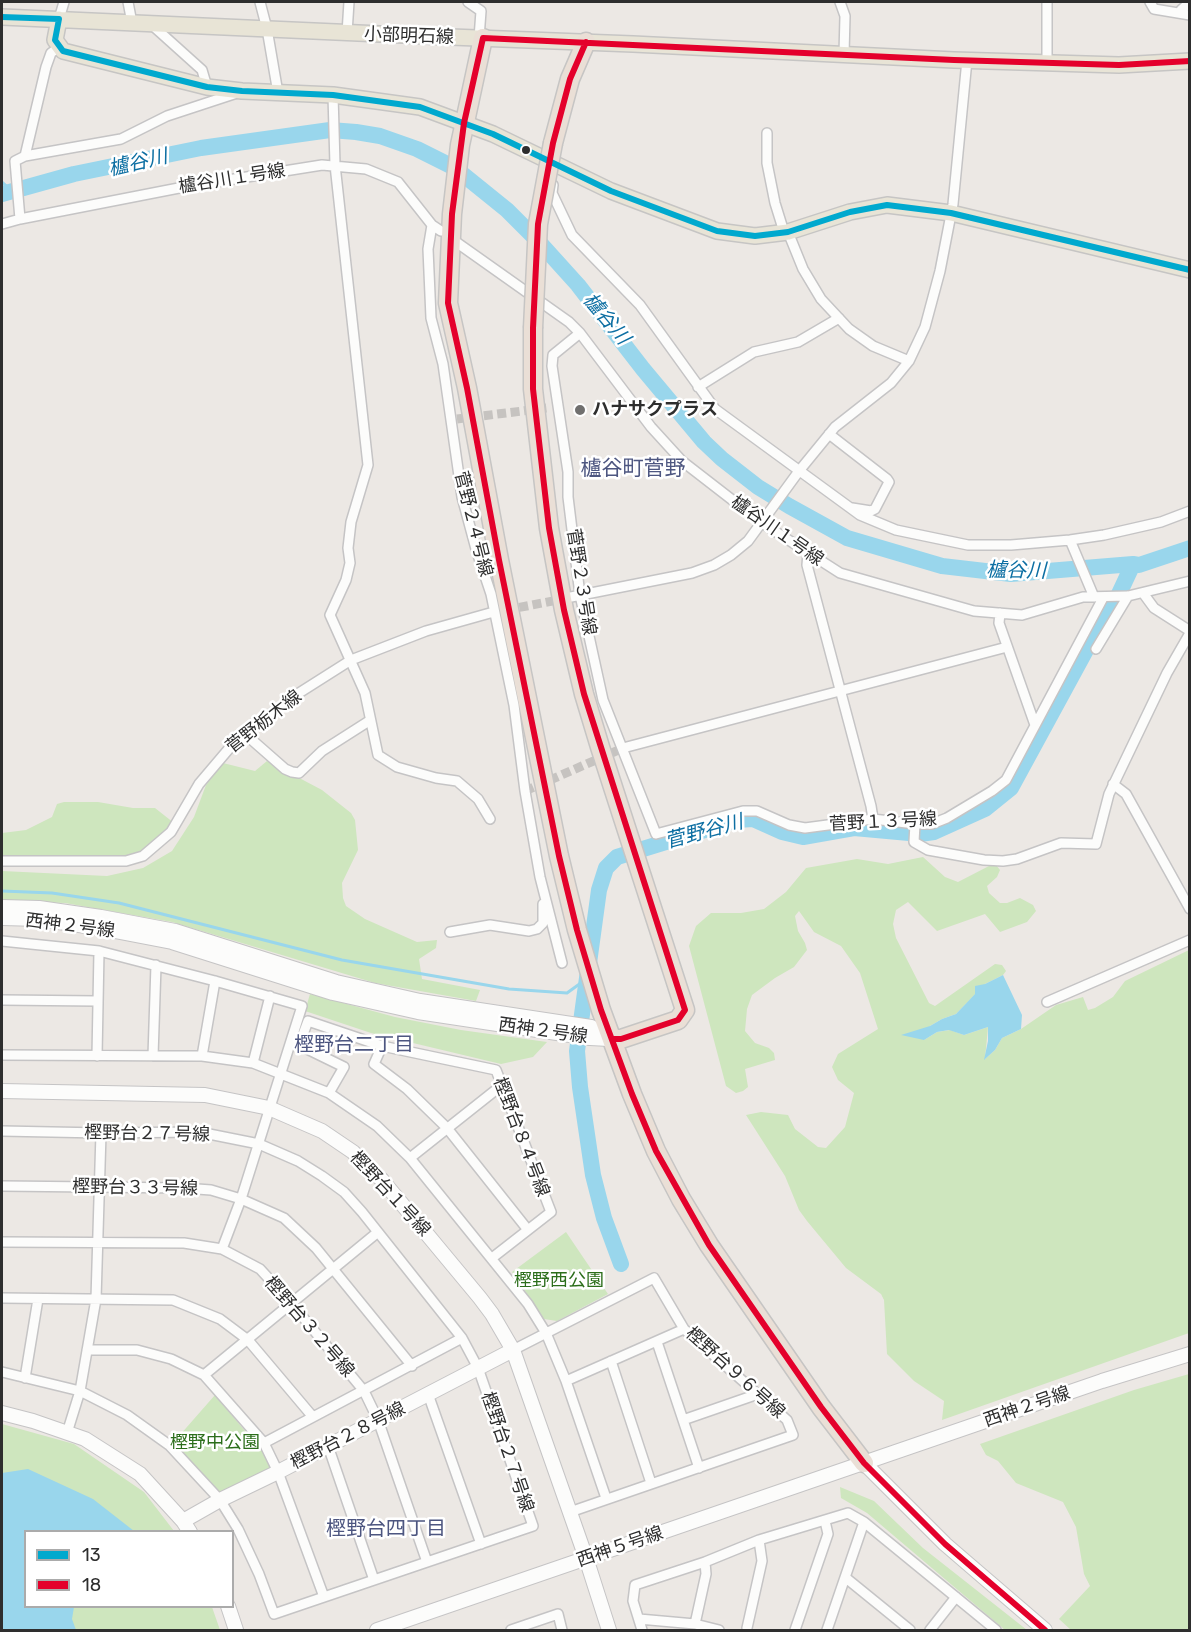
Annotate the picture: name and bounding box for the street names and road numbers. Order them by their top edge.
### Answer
street label: 小部明石線 [364,24,454,48]
street label: 櫨谷川１号線 [177,160,287,198]
street label: 菅野２４号線 [449,469,497,579]
street label: 櫨谷川１号線 [727,491,827,571]
street label: 菅野２３号線 [562,527,600,637]
street label: 菅野栃木線 [222,686,306,758]
street label: 菅野１３号線 [829,808,937,836]
street label: 西神２号線 [24,910,116,942]
street label: 西神２号線 [497,1014,589,1048]
street label: 樫野台８４号線 [488,1074,554,1200]
street label: 樫野台２７号線 [84,1122,210,1146]
street label: 樫野台１号線 [345,1147,435,1241]
street label: 樫野台３３号線 [72,1176,198,1200]
street label: 樫野台３２号線 [260,1272,358,1382]
street label: 樫野台９６号線 [681,1323,789,1423]
street label: 西神２号線 [981,1382,1073,1432]
street label: 樫野台２７号線 [476,1389,538,1515]
street label: 樫野台２８号線 [287,1398,409,1474]
street label: 西神５号線 [574,1522,666,1572]

